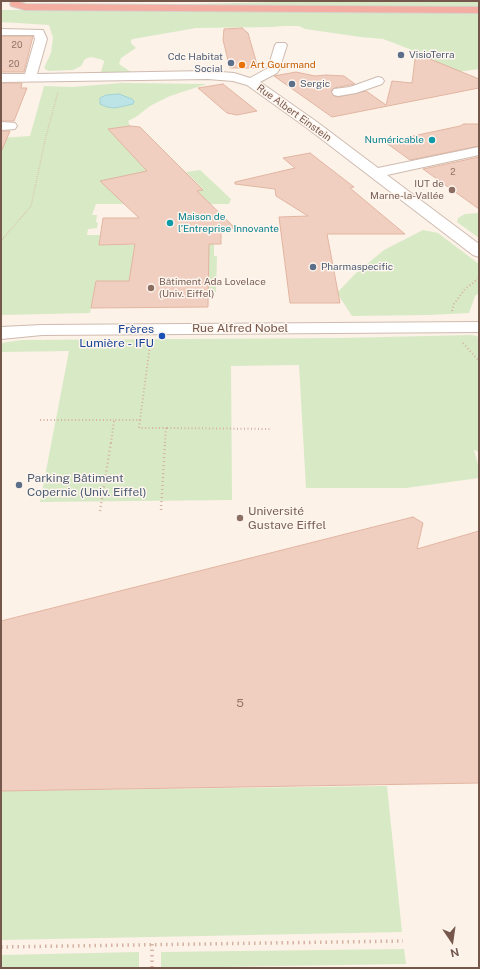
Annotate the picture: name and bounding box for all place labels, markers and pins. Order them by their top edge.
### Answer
place label: VisioTerra [409,49,455,61]
marker: VisioTerra [396,50,406,60]
place label: Cdc Habitat Social [168,51,223,74]
marker: Cdc Habitat Social [226,58,236,68]
place label: Art Gourmand [250,59,316,71]
marker: Art Gourmand [237,60,247,70]
place label: Sergic [300,78,330,90]
marker: Sergic [287,79,297,89]
place label: Numéricable [365,134,424,146]
marker: Numéricable [427,135,437,145]
place label: IUT de Marne-la-Vallée [370,178,444,202]
marker: IUT de Marne-la-Vallée [447,185,457,195]
place label: Maison de l’Entreprise Innovante [178,211,279,234]
marker: Maison de l’Entreprise Innovante [165,218,175,228]
place label: Pharmaspecific [321,261,393,273]
marker: Pharmaspecific [308,262,318,272]
place label: Bâtiment Ada Lovelace (Univ. Eiffel) [159,276,266,300]
marker: Bâtiment Ada Lovelace (Univ. Eiffel) [146,283,156,293]
place label: Frères Lumière - IFU [79,322,154,350]
marker: Frères Lumière - IFU [157,331,167,341]
place label: Parking Bâtiment Copernic (Univ. Eiffel) [27,471,147,499]
marker: Parking Bâtiment Copernic (Univ. Eiffel) [14,480,24,490]
place label: Université Gustave Eiffel [248,504,326,532]
marker: Université Gustave Eiffel [235,513,245,523]

